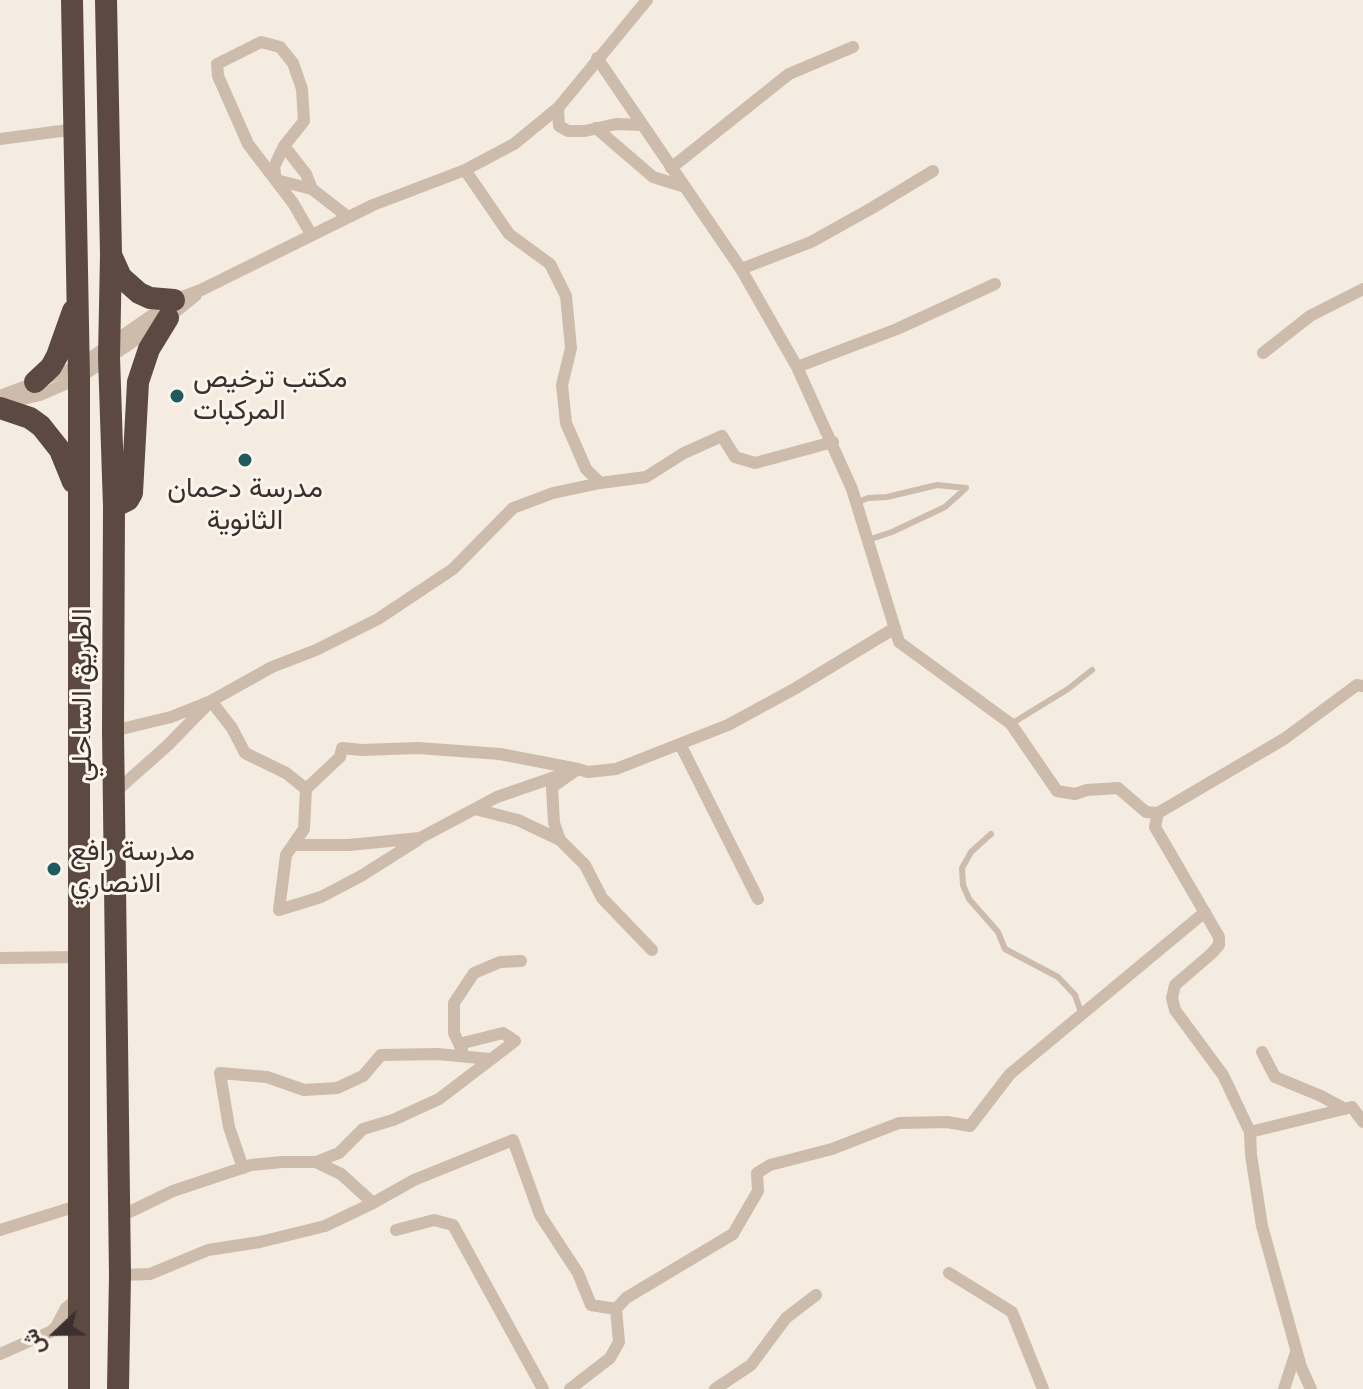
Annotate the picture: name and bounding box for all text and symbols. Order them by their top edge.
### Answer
place label: مكتب ترخيص المركبات [193,363,347,429]
marker: مكتب ترخيص المركبات [168,387,186,405]
marker: مدرسة دحمان الثانوية [236,451,254,469]
place label: مدرسة دحمان الثانوية [167,473,323,539]
street label: الطريق الساحلي [67,608,101,782]
place label: مدرسة رافع الانصاري [70,836,195,902]
marker: مدرسة رافع الانصاري [45,860,63,878]
north arrow [16,1293,96,1373]
text: ش [15,1324,52,1360]

